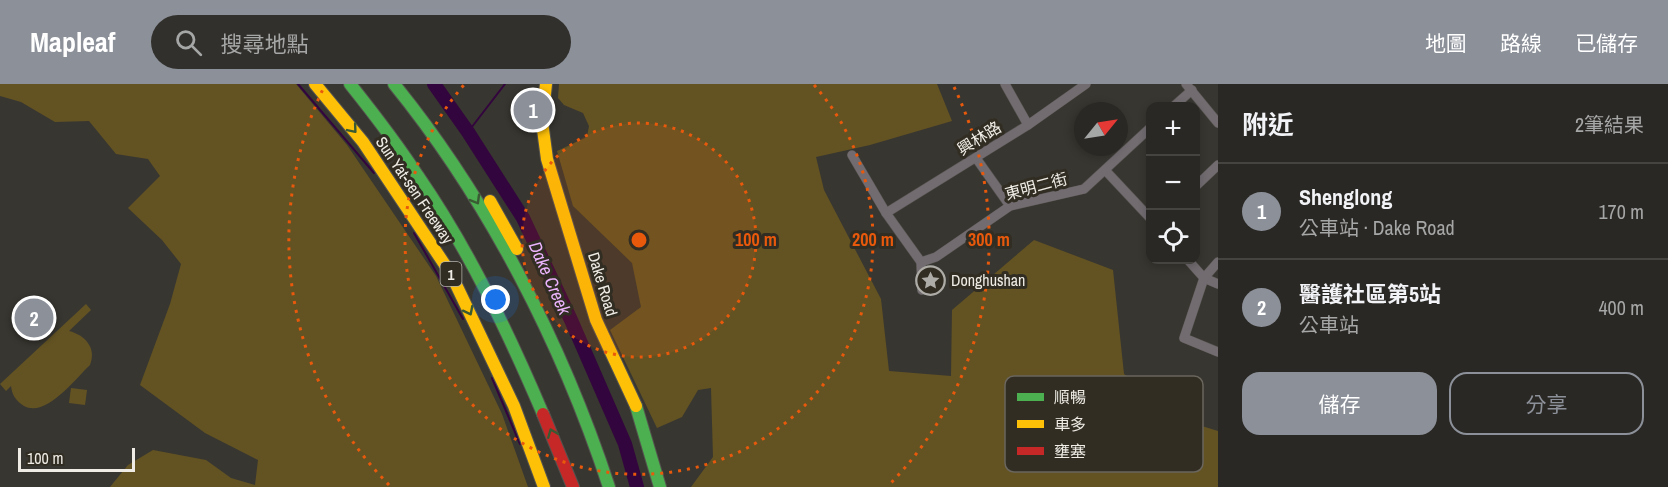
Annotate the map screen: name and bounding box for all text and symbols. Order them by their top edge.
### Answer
search box [151,15,571,69]
text: Mapleaf [30,23,115,61]
icon: search [172,26,205,59]
text: 搜尋地點 [220,29,309,59]
text: 地圖 [1425,29,1467,58]
text: 路線 [1500,29,1542,58]
text: 已儲存 [1575,29,1638,58]
pin: 1 [514,87,552,132]
north arrow [1074,102,1128,156]
map controls [1146,102,1200,264]
button: + [1146,102,1200,156]
text: 附近 [1242,107,1294,142]
text: 2筆結果 [1575,111,1644,138]
street label: 興林路 [953,116,1005,160]
one-way arrow [345,122,356,133]
street label: Sun Yat-sen Freeway [371,132,459,248]
button: − [1146,156,1200,210]
street label: 東明二街 [1002,167,1070,205]
text: Shenglong [1299,182,1392,212]
one-way arrow [469,194,481,204]
text: 1 [1257,198,1266,225]
text: 170 m [1598,198,1644,225]
button: locate [1146,210,1200,264]
text: 公車站 · Dake Road [1299,214,1455,241]
text: 100 m [735,227,777,252]
text: 200 m [852,227,894,252]
text: 300 m [968,227,1010,252]
centre of rings [629,230,649,250]
water label: Dake Creek [523,237,578,319]
street label: Dake Road [583,249,623,319]
road number: 1 [440,262,462,286]
place icon: Donghushan [914,264,946,296]
place label: Donghushan [951,269,1025,291]
text: 醫護社區第5站 [1299,279,1441,309]
your location [481,285,510,314]
text: 2 [1257,294,1266,321]
text: 400 m [1598,294,1644,321]
pin: 2 [15,296,54,340]
one-way arrow [462,304,473,315]
text: 公車站 [1299,311,1359,338]
button: 儲存 [1242,372,1437,435]
button: 分享 [1449,372,1644,435]
legend [1005,376,1203,472]
text: 順暢 [1054,386,1086,408]
text: 車多 [1054,413,1086,435]
one-way arrow [547,428,559,439]
text: 壅塞 [1054,440,1086,462]
scale bar [18,445,135,472]
text: 100 m [27,447,63,469]

